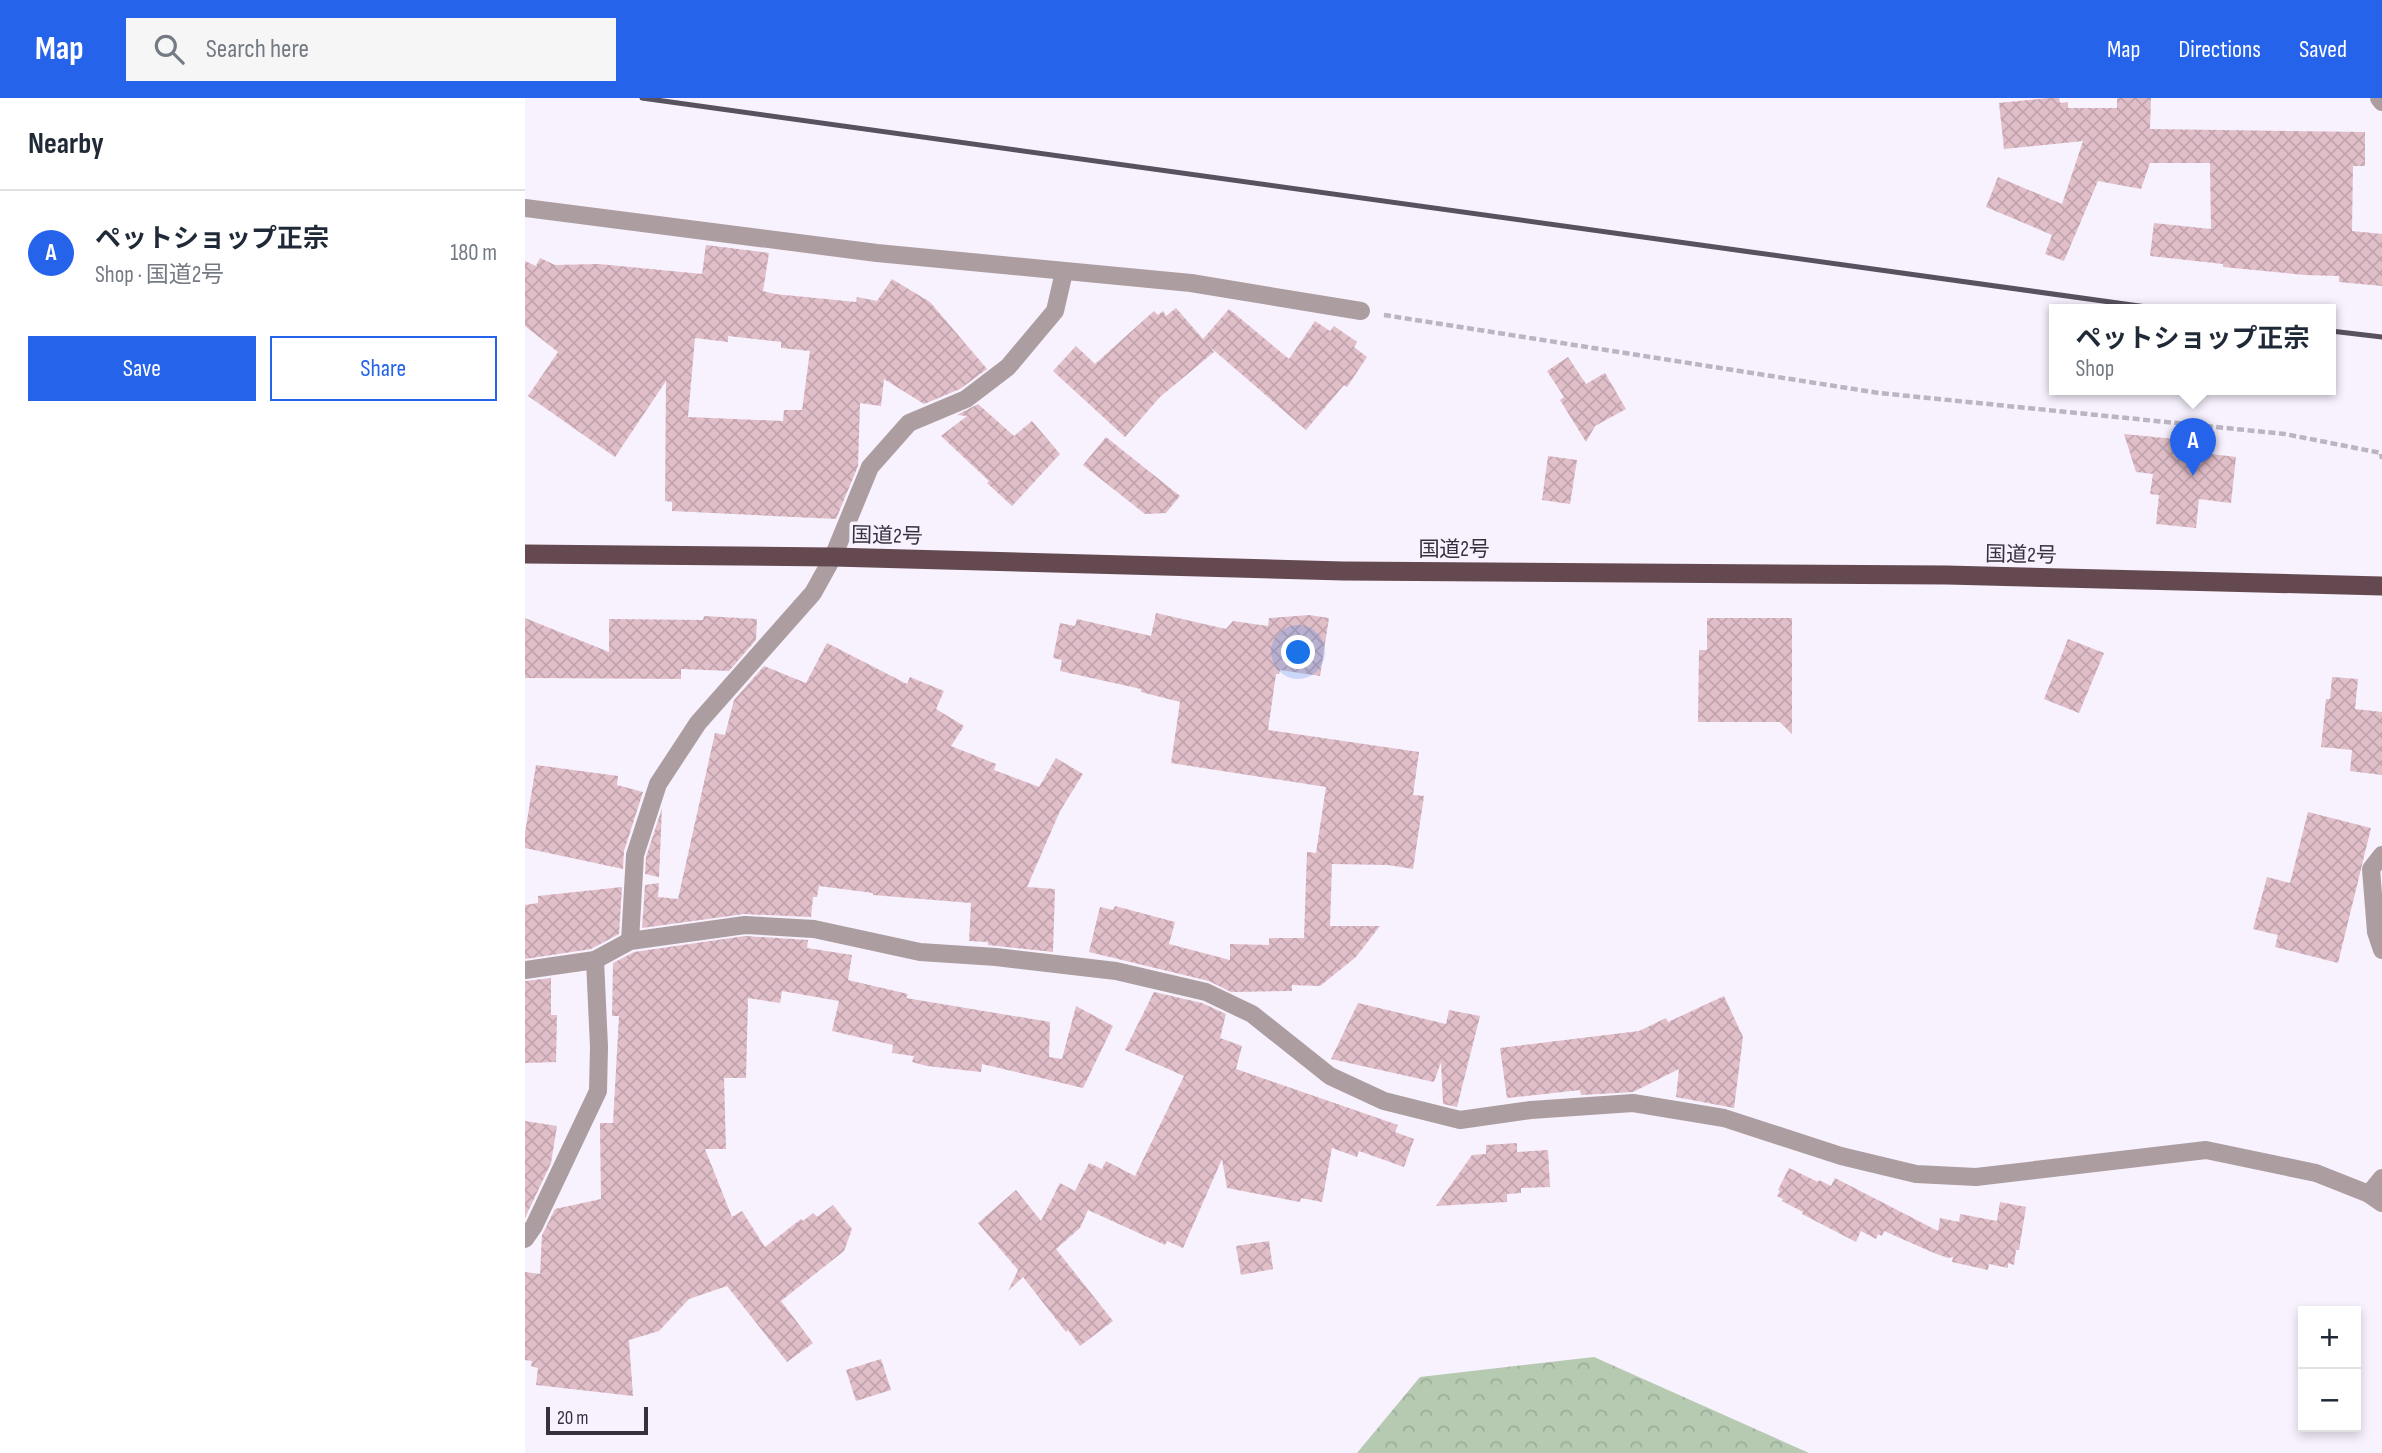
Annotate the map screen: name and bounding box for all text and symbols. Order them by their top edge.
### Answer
search box [126,18,616,81]
text: Map [35,29,84,69]
icon: search [150,30,188,68]
text: Search here [206,34,309,65]
text: Map [2107,35,2140,64]
text: Directions [2178,35,2261,64]
text: Saved [2299,35,2347,64]
text: Nearby [28,126,104,162]
text: ペットショップ正宗 [95,224,329,255]
text: A [46,239,56,267]
text: 180 m [450,239,497,267]
text: Shop · 国道2号 [95,261,224,289]
popup [2049,304,2336,395]
text: ペットショップ正宗 [2075,324,2310,355]
button: Save [28,336,256,401]
button: Share [270,336,497,401]
text: Shop [2075,355,2114,383]
pin: A [2170,418,2216,476]
street label: 国道2号 [851,523,923,549]
street label: 国道2号 [1418,537,1490,562]
street label: 国道2号 [1985,542,2057,568]
your location [1281,635,1315,669]
map controls [2298,1306,2361,1432]
button: + [2298,1306,2361,1369]
button: − [2298,1369,2361,1432]
scale bar [546,1404,647,1436]
text: 20 m [557,1407,589,1430]

